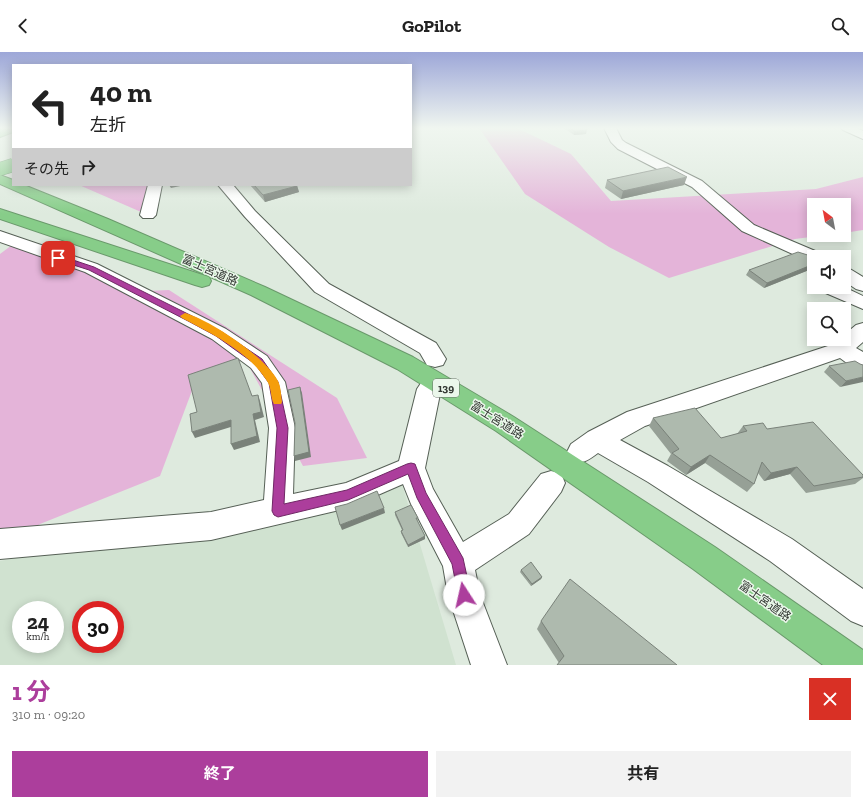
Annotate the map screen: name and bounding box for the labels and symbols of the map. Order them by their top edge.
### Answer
north arrow [807,198,851,242]
pin [41,241,75,275]
street label: 富士宮道路 [180,251,240,289]
road number: 139 [433,379,459,397]
street label: 富士宮道路 [468,398,526,442]
position arrow [443,574,485,616]
street label: 富士宮道路 [736,578,794,624]
speed limit sign: 30 [72,601,124,653]

